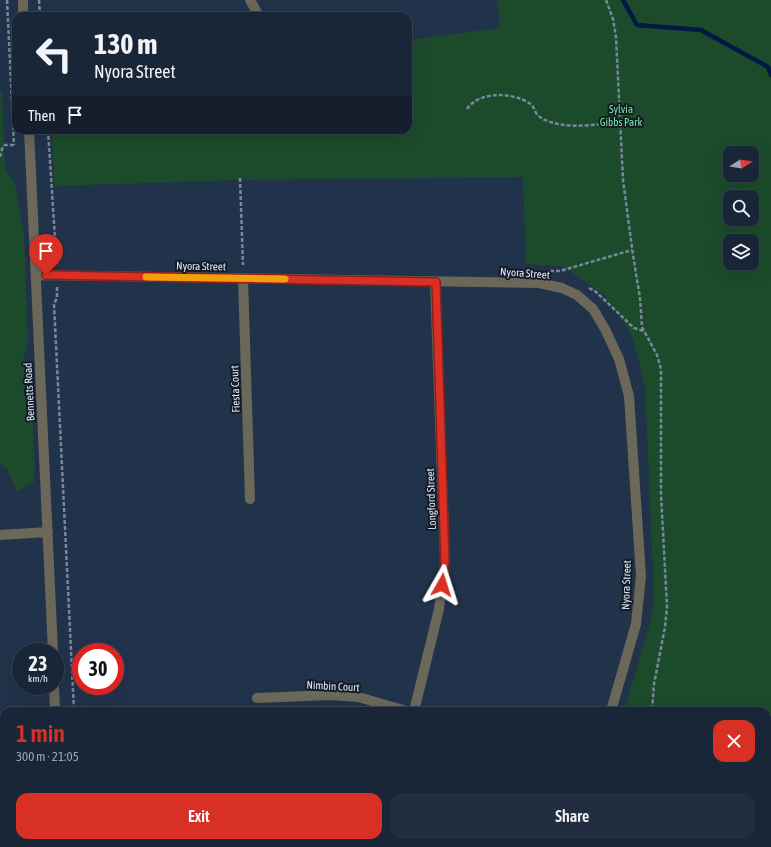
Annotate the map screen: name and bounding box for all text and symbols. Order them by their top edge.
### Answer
icon: left [28,28,80,80]
text: 130 m [94,28,157,60]
text: Nyora Street [94,61,176,82]
park label: Sylvia Gibbs Park [600,103,642,128]
icon: arrive [64,104,86,126]
text: Then [28,107,56,124]
north arrow [723,146,759,182]
map controls [723,146,759,270]
button: search [723,190,759,226]
pin [29,234,63,275]
button: layers [723,234,759,270]
icon: arrive [35,240,57,262]
street label: Nyora Street [176,260,226,272]
street label: Nyora Street [500,265,550,281]
street label: Bennetts Road [21,362,37,422]
street label: Fiesta Court [228,365,242,413]
street label: Longford Street [424,468,438,530]
street label: Nyora Street [619,560,633,610]
position arrow [421,564,463,606]
speed limit sign: 30 [72,643,124,695]
text: 23 [29,652,47,675]
text: km/h [28,673,48,684]
street label: Nimbin Court [306,679,360,693]
text: 1 min [16,720,65,747]
button: close [713,720,755,762]
text: 300 m · 21:05 [16,749,79,764]
button: Exit [16,793,382,839]
button: Share [390,793,755,839]

